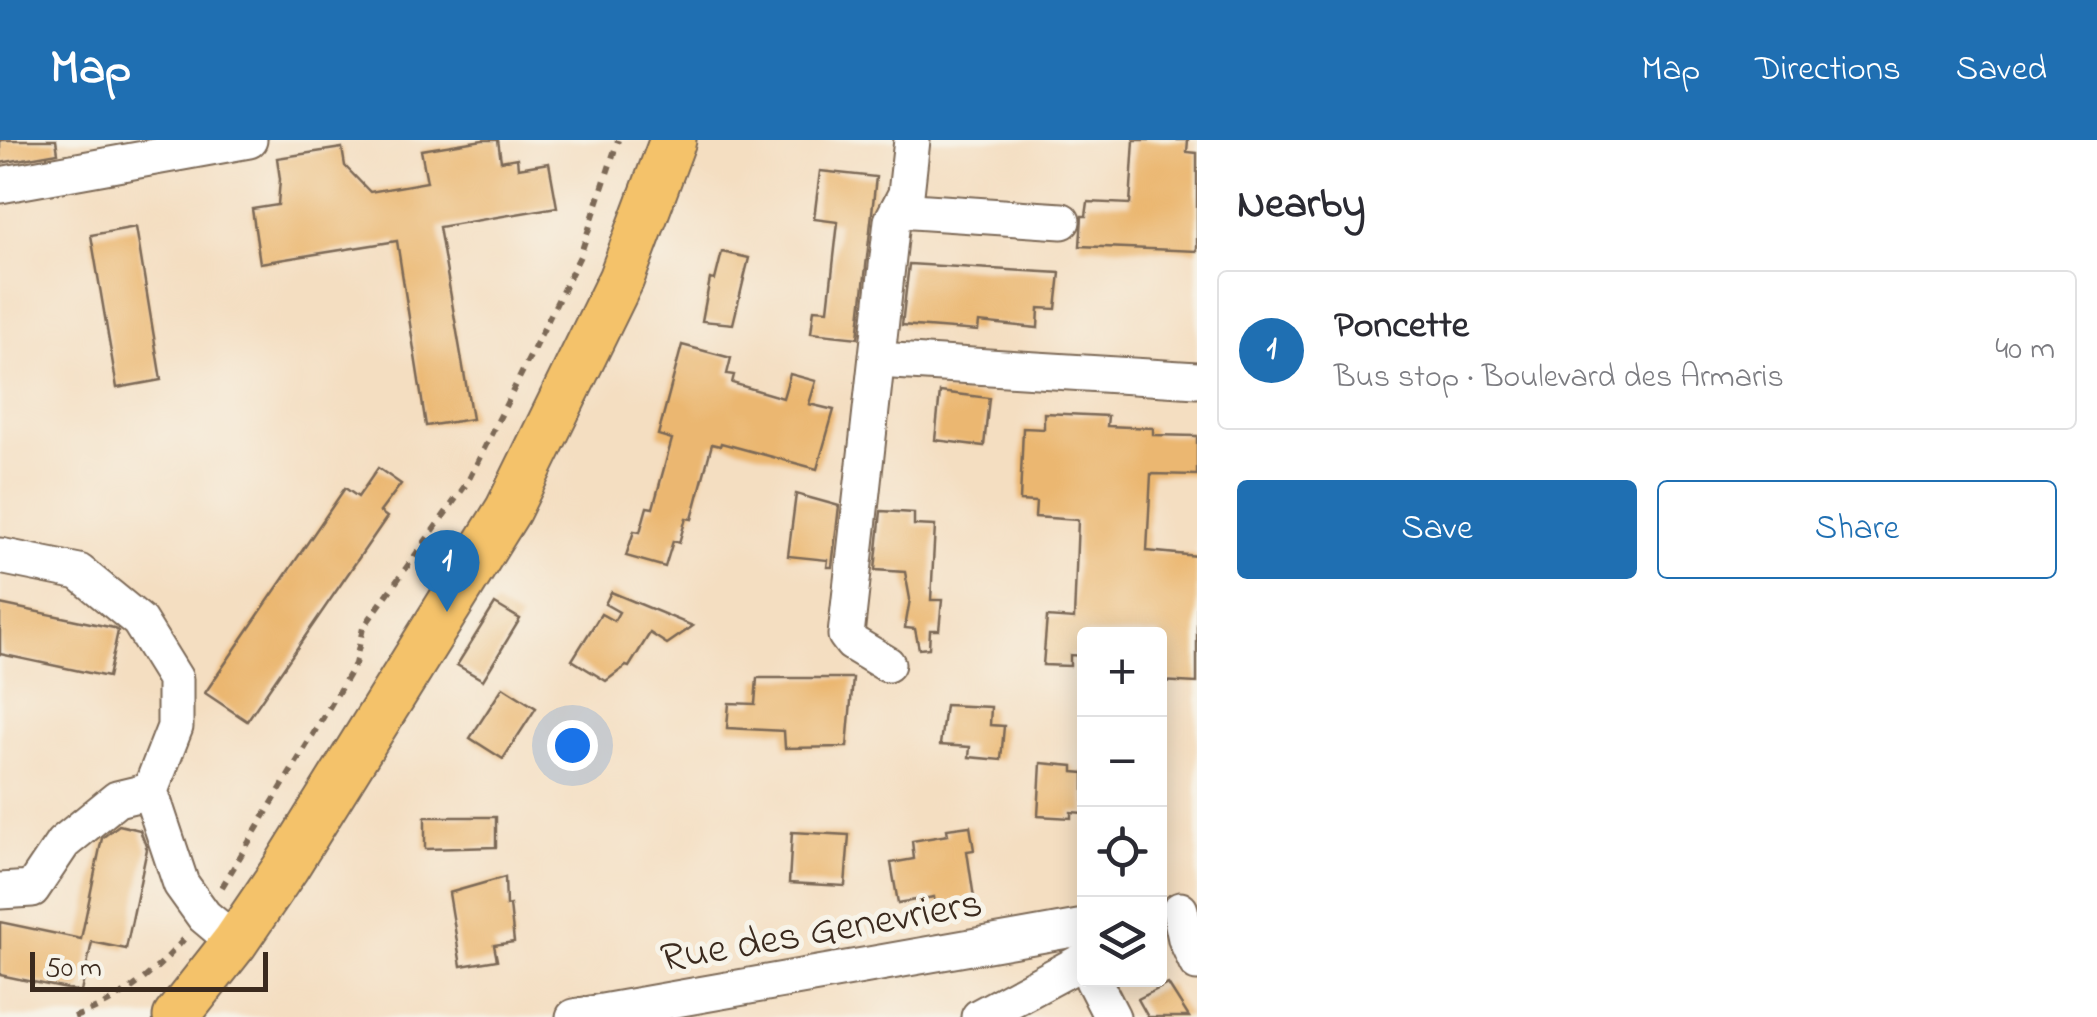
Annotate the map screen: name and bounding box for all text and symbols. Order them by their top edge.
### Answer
text: Map [50,35,131,105]
text: Map [1641,45,1700,96]
text: Directions [1755,45,1901,96]
text: Saved [1956,45,2047,96]
text: Nearby [1237,175,1365,236]
text: Poncette [1334,299,1469,355]
text: 1 [1266,327,1277,374]
text: 40 m [1995,327,2055,374]
text: Bus stop · Boulevard des Armaris [1334,355,1784,402]
button: Save [1237,480,1637,579]
button: Share [1657,480,2057,579]
pin: 1 [414,530,480,612]
map controls [1077,627,1167,987]
button: + [1077,627,1167,717]
button: − [1077,717,1167,807]
your location [547,720,598,771]
button: locate [1077,807,1167,897]
street label: Rue des Genevriers [656,874,987,991]
button: layers [1077,897,1167,987]
scale bar [30,947,268,992]
text: 50 m [45,949,102,990]

